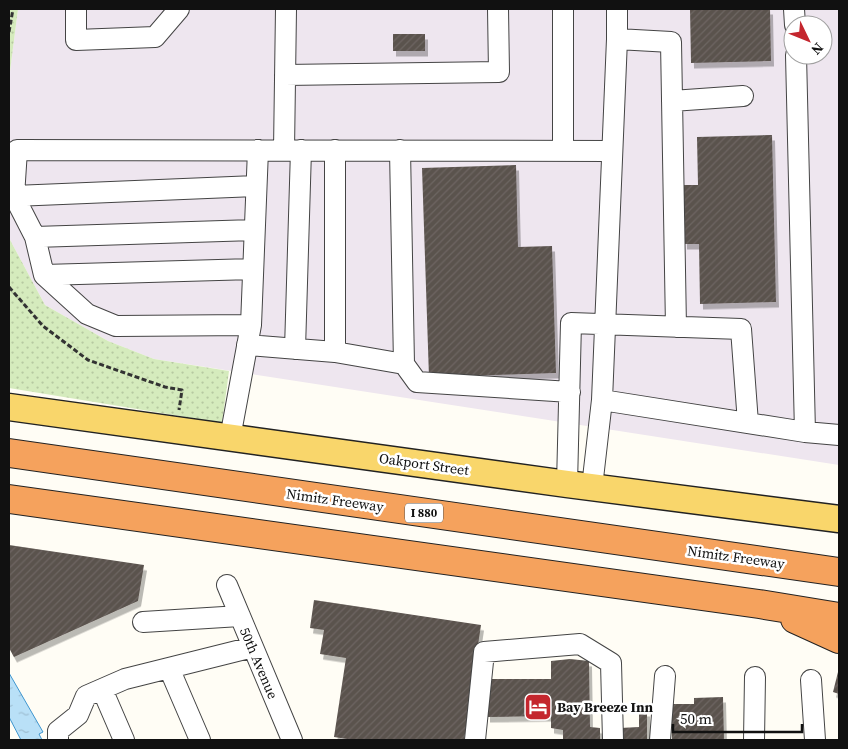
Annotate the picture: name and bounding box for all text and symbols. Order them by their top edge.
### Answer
north arrow [783,15,833,65]
text: N [807,38,828,59]
street label: Oakport Street [378,448,471,480]
street label: Nimitz Freeway [285,483,386,517]
road number: I 880 [405,503,443,522]
street label: Nimitz Freeway [686,540,787,574]
street label: 50th Avenue [235,624,283,702]
hotel icon: Bay Breeze Inn [523,692,553,722]
place label: Bay Breeze Inn [557,697,654,717]
scale bar [673,702,802,734]
text: 50 m [680,708,712,729]

